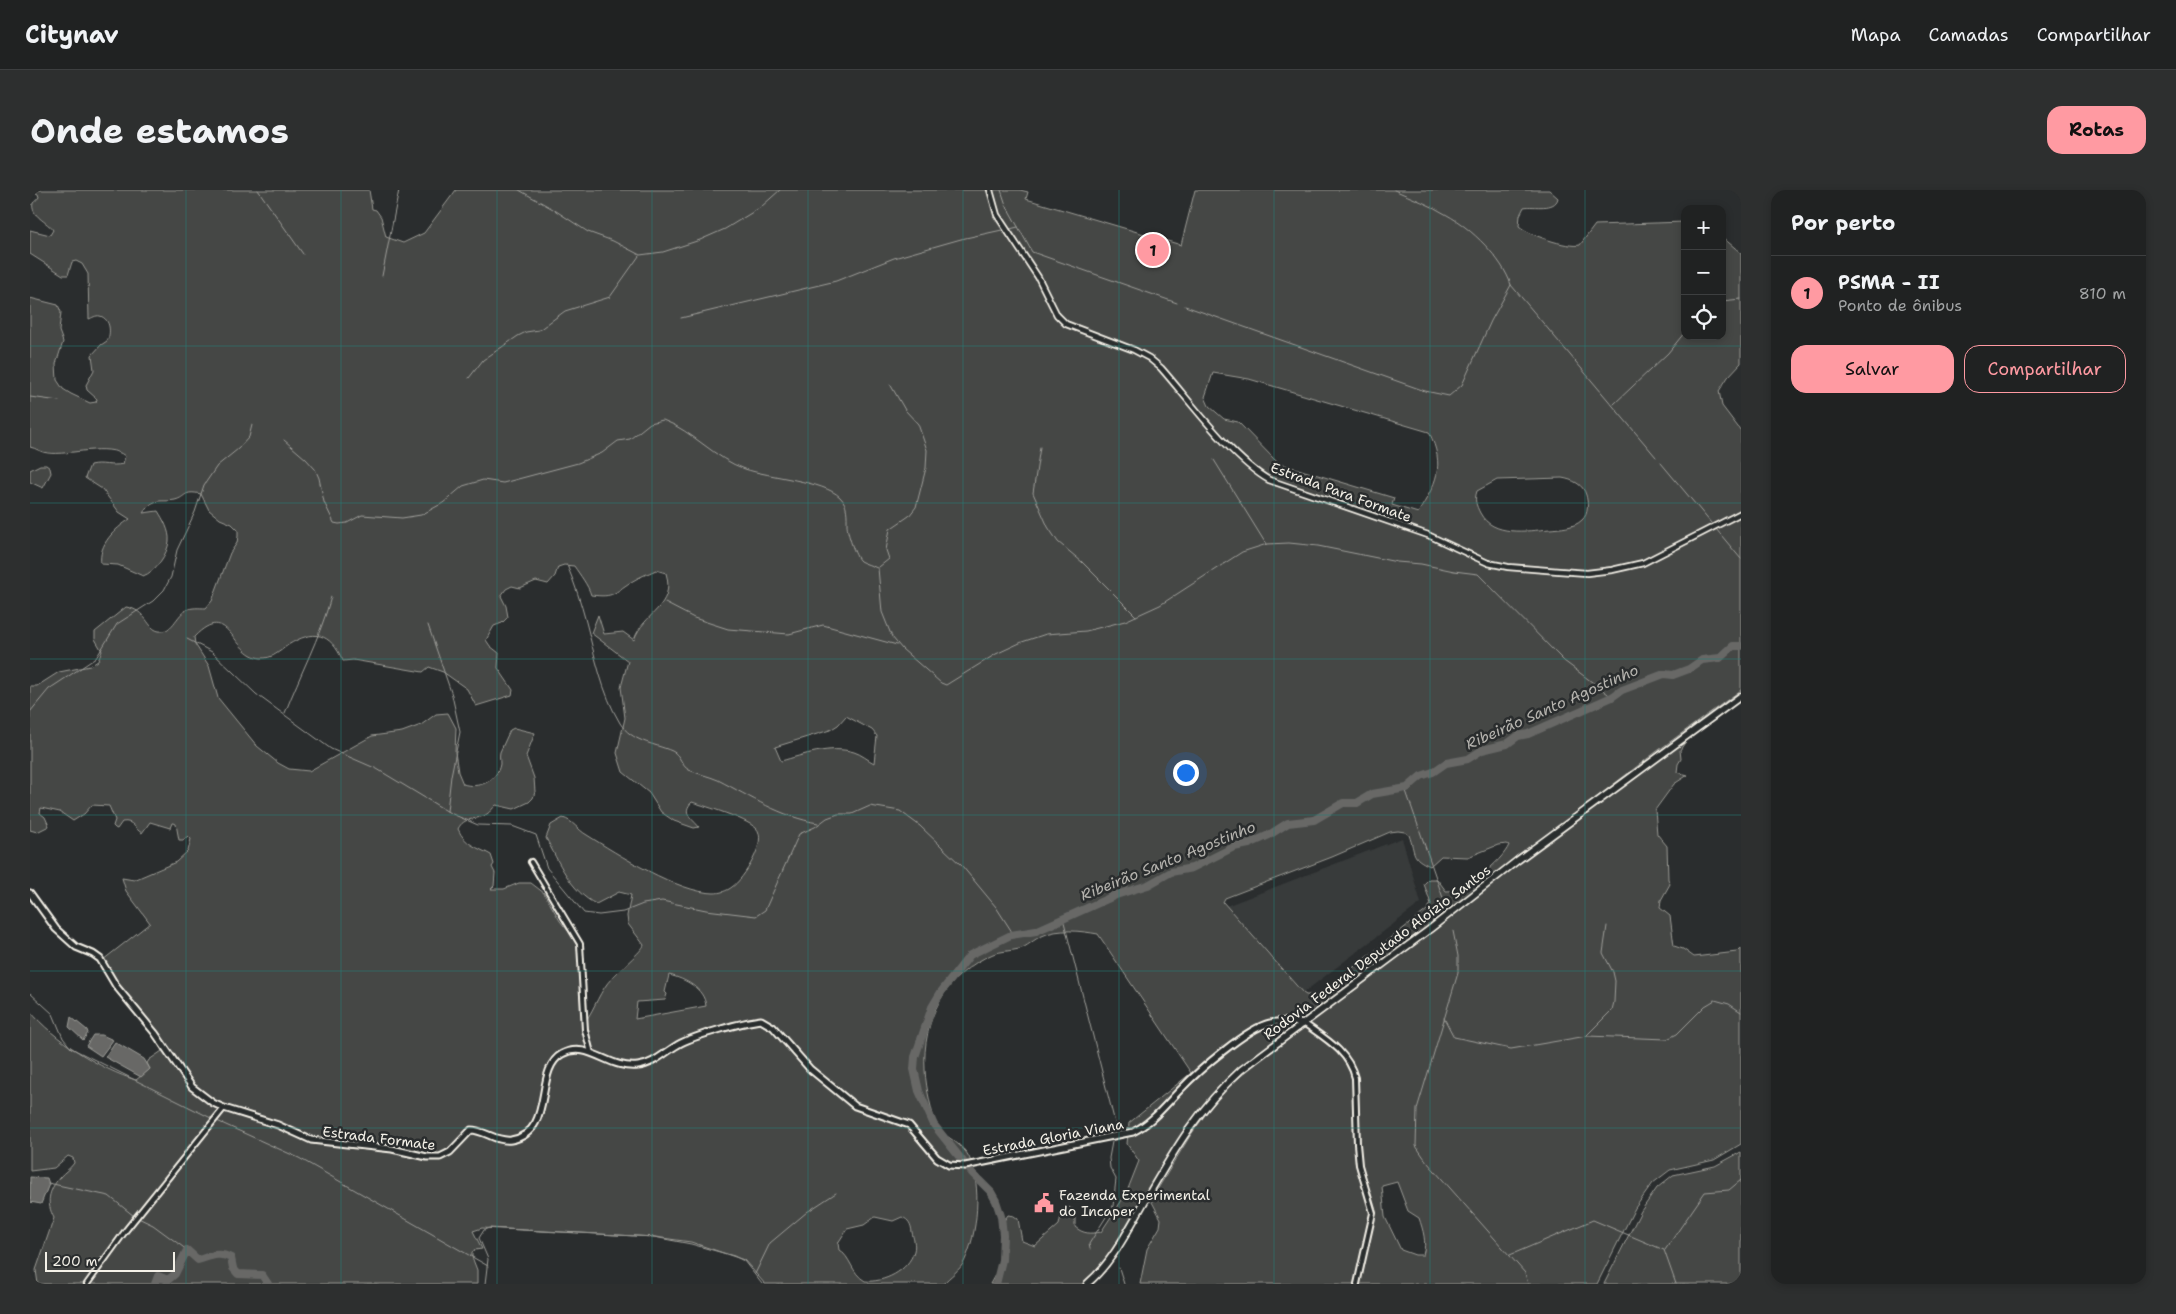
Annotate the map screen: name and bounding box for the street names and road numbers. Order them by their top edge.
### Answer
street label: Estrada Para Formate [1268,458,1414,526]
street label: Rodovia Federal Deputado Aloízio Santos [1260,861,1494,1043]
street label: Estrada Gloria Viana [981,1114,1125,1159]
street label: Estrada Formate [321,1122,437,1154]

